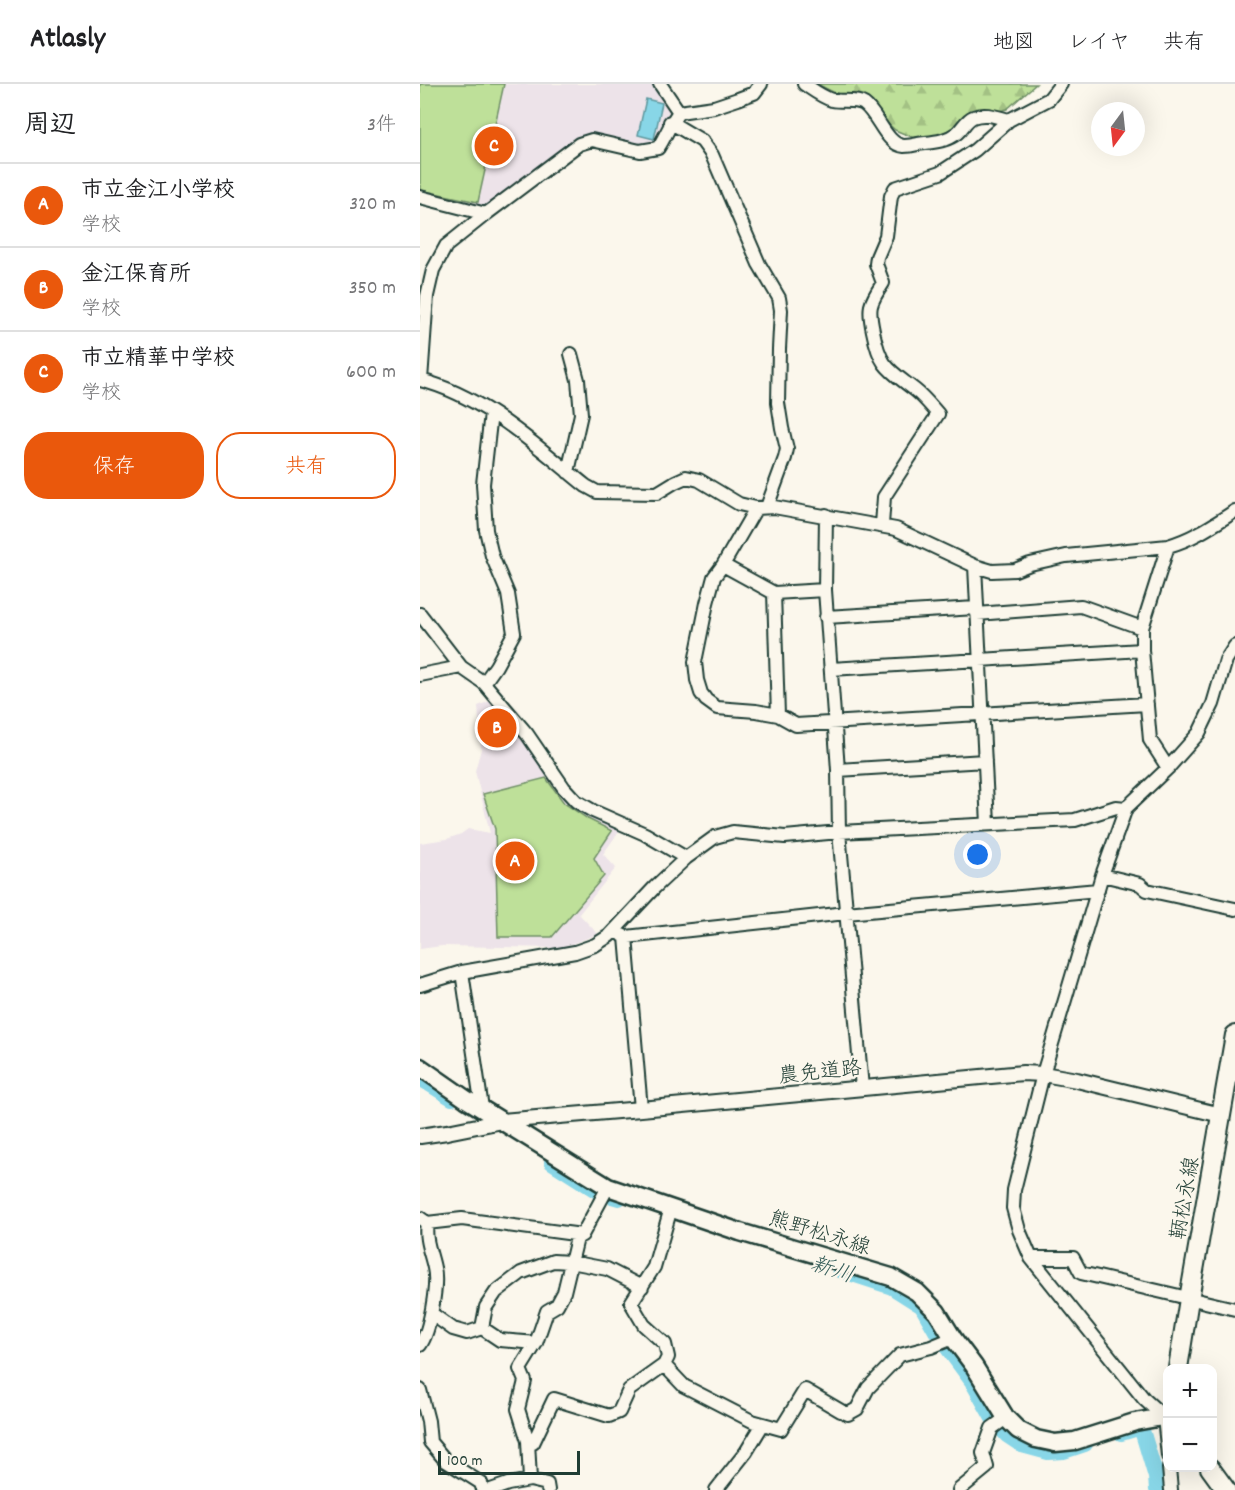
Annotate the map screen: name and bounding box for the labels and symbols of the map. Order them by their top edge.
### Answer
north arrow [1091,102,1145,156]
pin: C [474,124,514,168]
pin: B [478,706,517,750]
pin: A [496,838,535,884]
your location [963,840,992,869]
street label: 農免道路 [777,1055,864,1093]
street label: 鞆松永線 [1165,1155,1209,1242]
street label: 熊野松永線 [765,1205,874,1265]
water label: 新川 [806,1250,858,1293]
scale bar [438,1448,580,1476]

